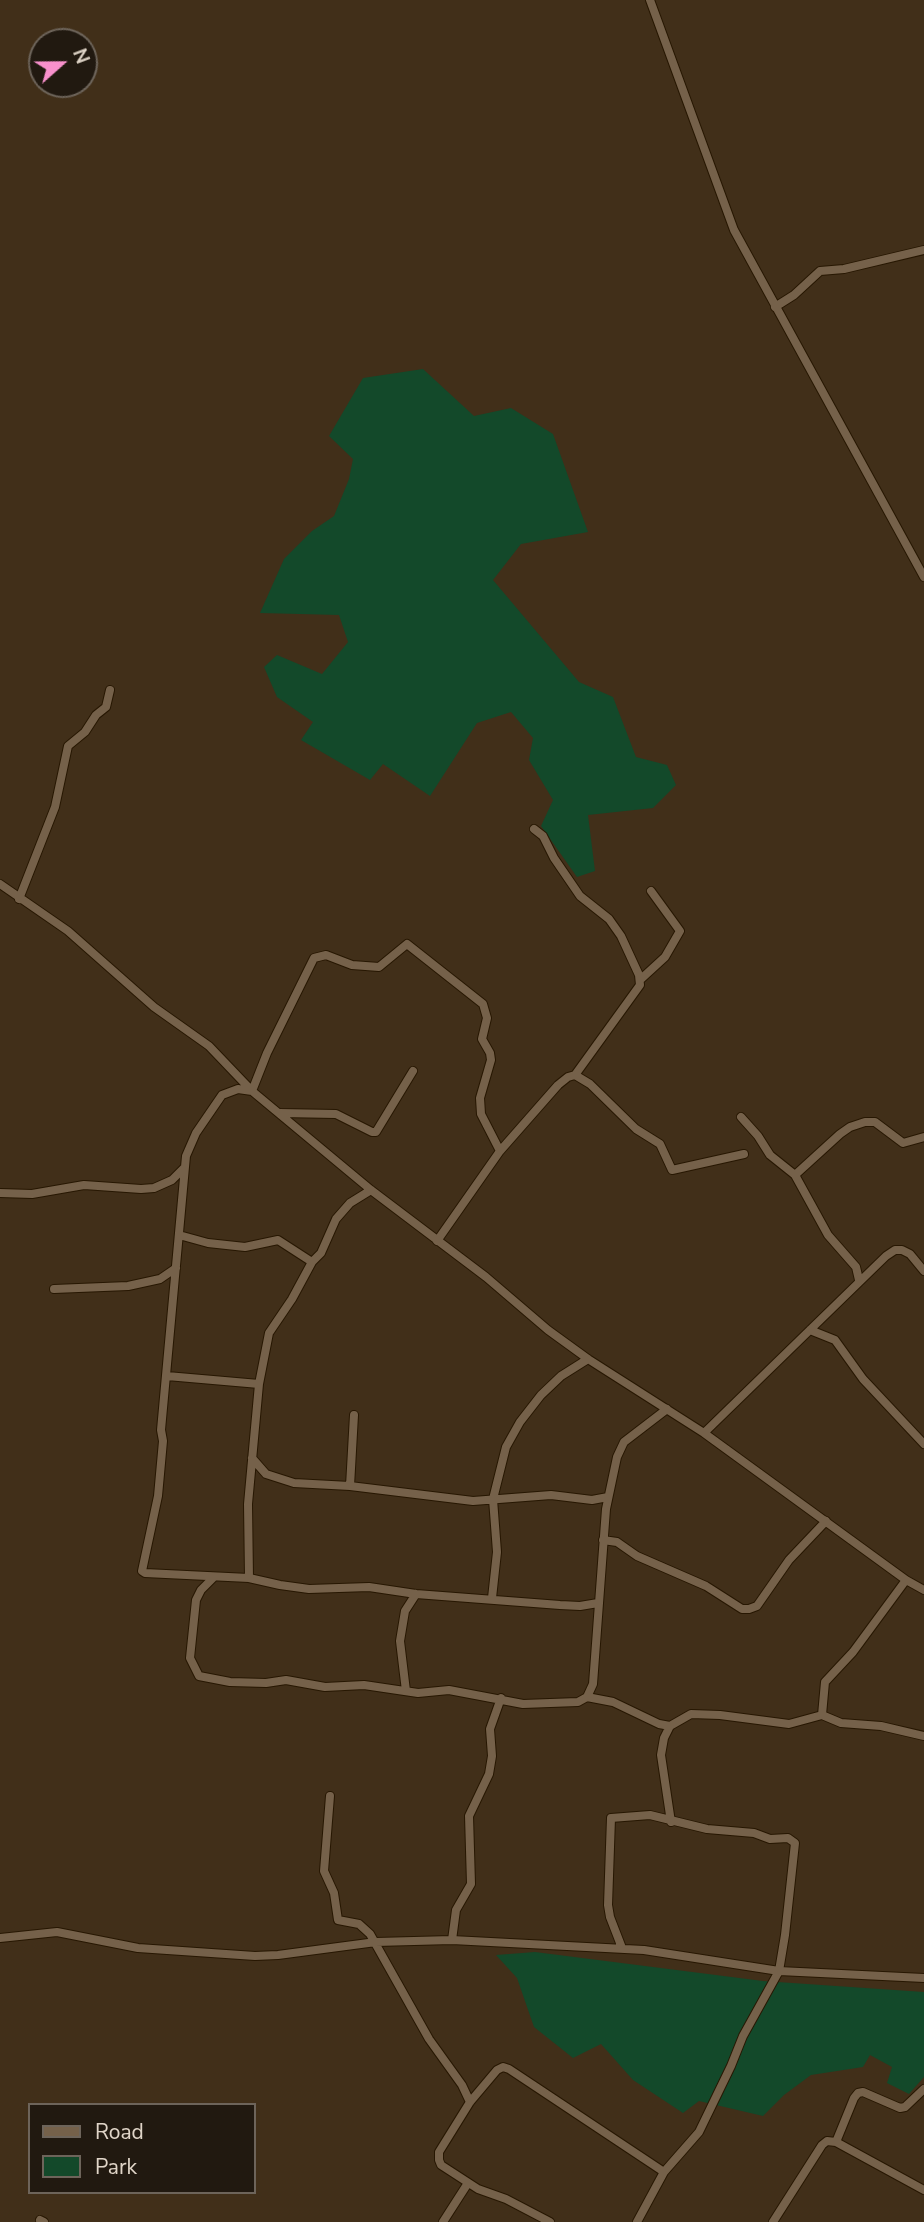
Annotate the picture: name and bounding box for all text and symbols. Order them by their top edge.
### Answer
north arrow [28,28,98,98]
text: N [66,45,95,67]
legend [28,2103,256,2194]
text: Road [95,2118,144,2146]
text: Park [95,2153,137,2181]

